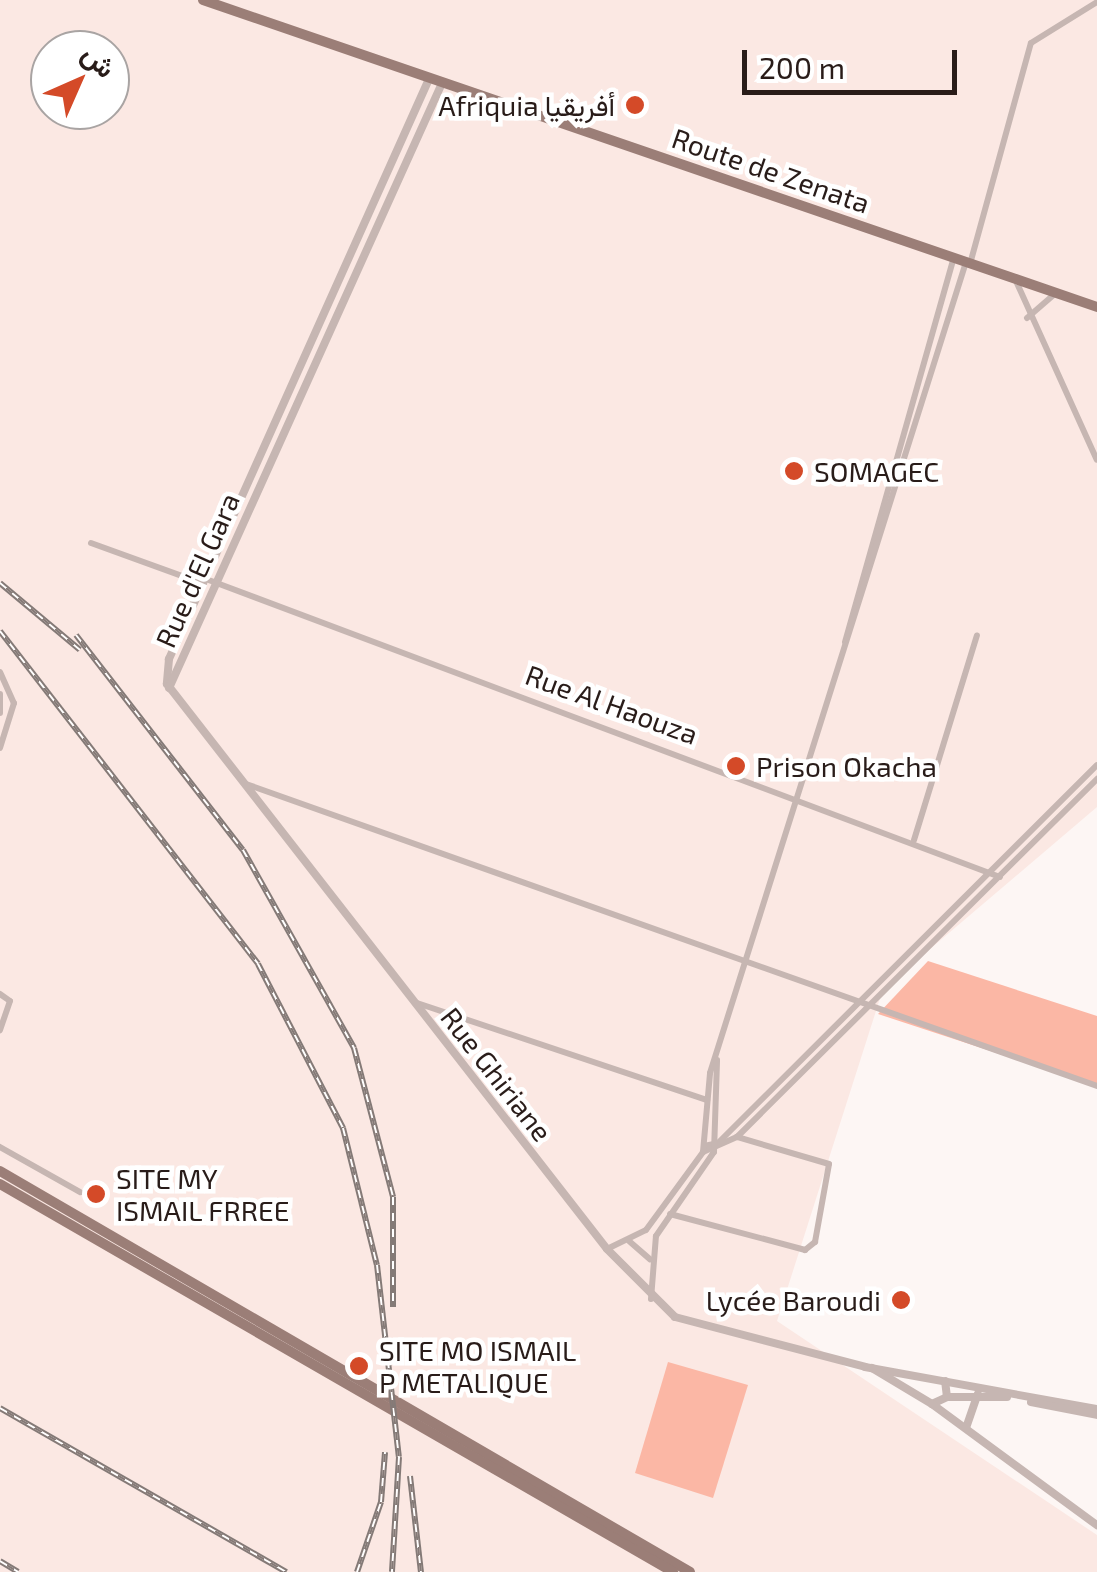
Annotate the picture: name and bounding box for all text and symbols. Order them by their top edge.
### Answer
north arrow [30,30,130,130]
scale bar [747,30,962,92]
text: ش [76,36,124,84]
text: 200 m [759,49,845,85]
place label: Afriquia أفريقيا [438,88,615,122]
marker: Afriquia أفريقيا [624,94,646,116]
street label: Route de Zenata [668,120,874,220]
place label: SOMAGEC [814,454,939,488]
marker: SOMAGEC [783,460,805,482]
street label: Rue d'El Gara [148,487,246,653]
street label: Rue Al Haouza [521,657,703,751]
place label: Prison Okacha [756,749,937,783]
marker: Prison Okacha [725,755,747,777]
street label: Rue Ghiriane [434,1001,560,1147]
place label: SITE MY ISMAIL FRREE [116,1161,290,1227]
marker: SITE MY ISMAIL FRREE [85,1183,107,1205]
place label: Lycée Baroudi [706,1283,881,1317]
marker: Lycée Baroudi [890,1289,912,1311]
place label: SITE MO ISMAIL P METALIQUE [379,1333,576,1399]
marker: SITE MO ISMAIL P METALIQUE [348,1355,370,1377]

